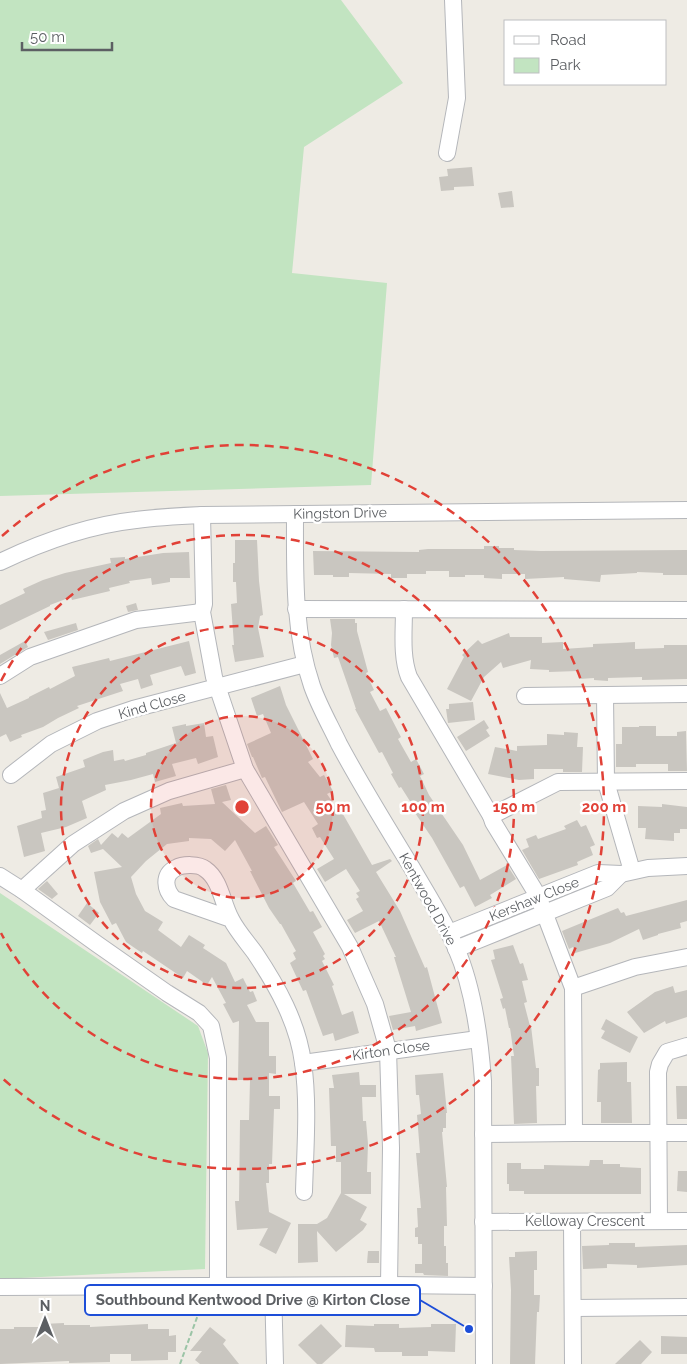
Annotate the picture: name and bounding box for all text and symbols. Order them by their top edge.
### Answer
scale bar [22,20,112,52]
legend [504,20,667,85]
text: 50 m [30,28,65,46]
text: Road [550,31,586,49]
text: Park [550,56,581,74]
street label: Kingston Drive [293,504,387,522]
street label: Kind Close [117,688,187,722]
centre of rings [233,798,251,816]
text: 50 m [315,798,351,816]
text: 100 m [401,798,445,816]
text: 150 m [493,798,535,816]
text: 200 m [582,798,626,816]
street label: Kentwood Drive [396,850,460,948]
street label: Kershaw Close [487,874,581,924]
street label: Kirton Close [351,1037,431,1063]
street label: Kelloway Crescent [525,1213,645,1229]
callout: Southbound Kentwood Drive @ Kirton Close [85,1285,420,1315]
text: Southbound Kentwood Drive @ Kirton Close [96,1291,410,1309]
north arrow [20,1294,70,1344]
text: N [40,1298,50,1314]

